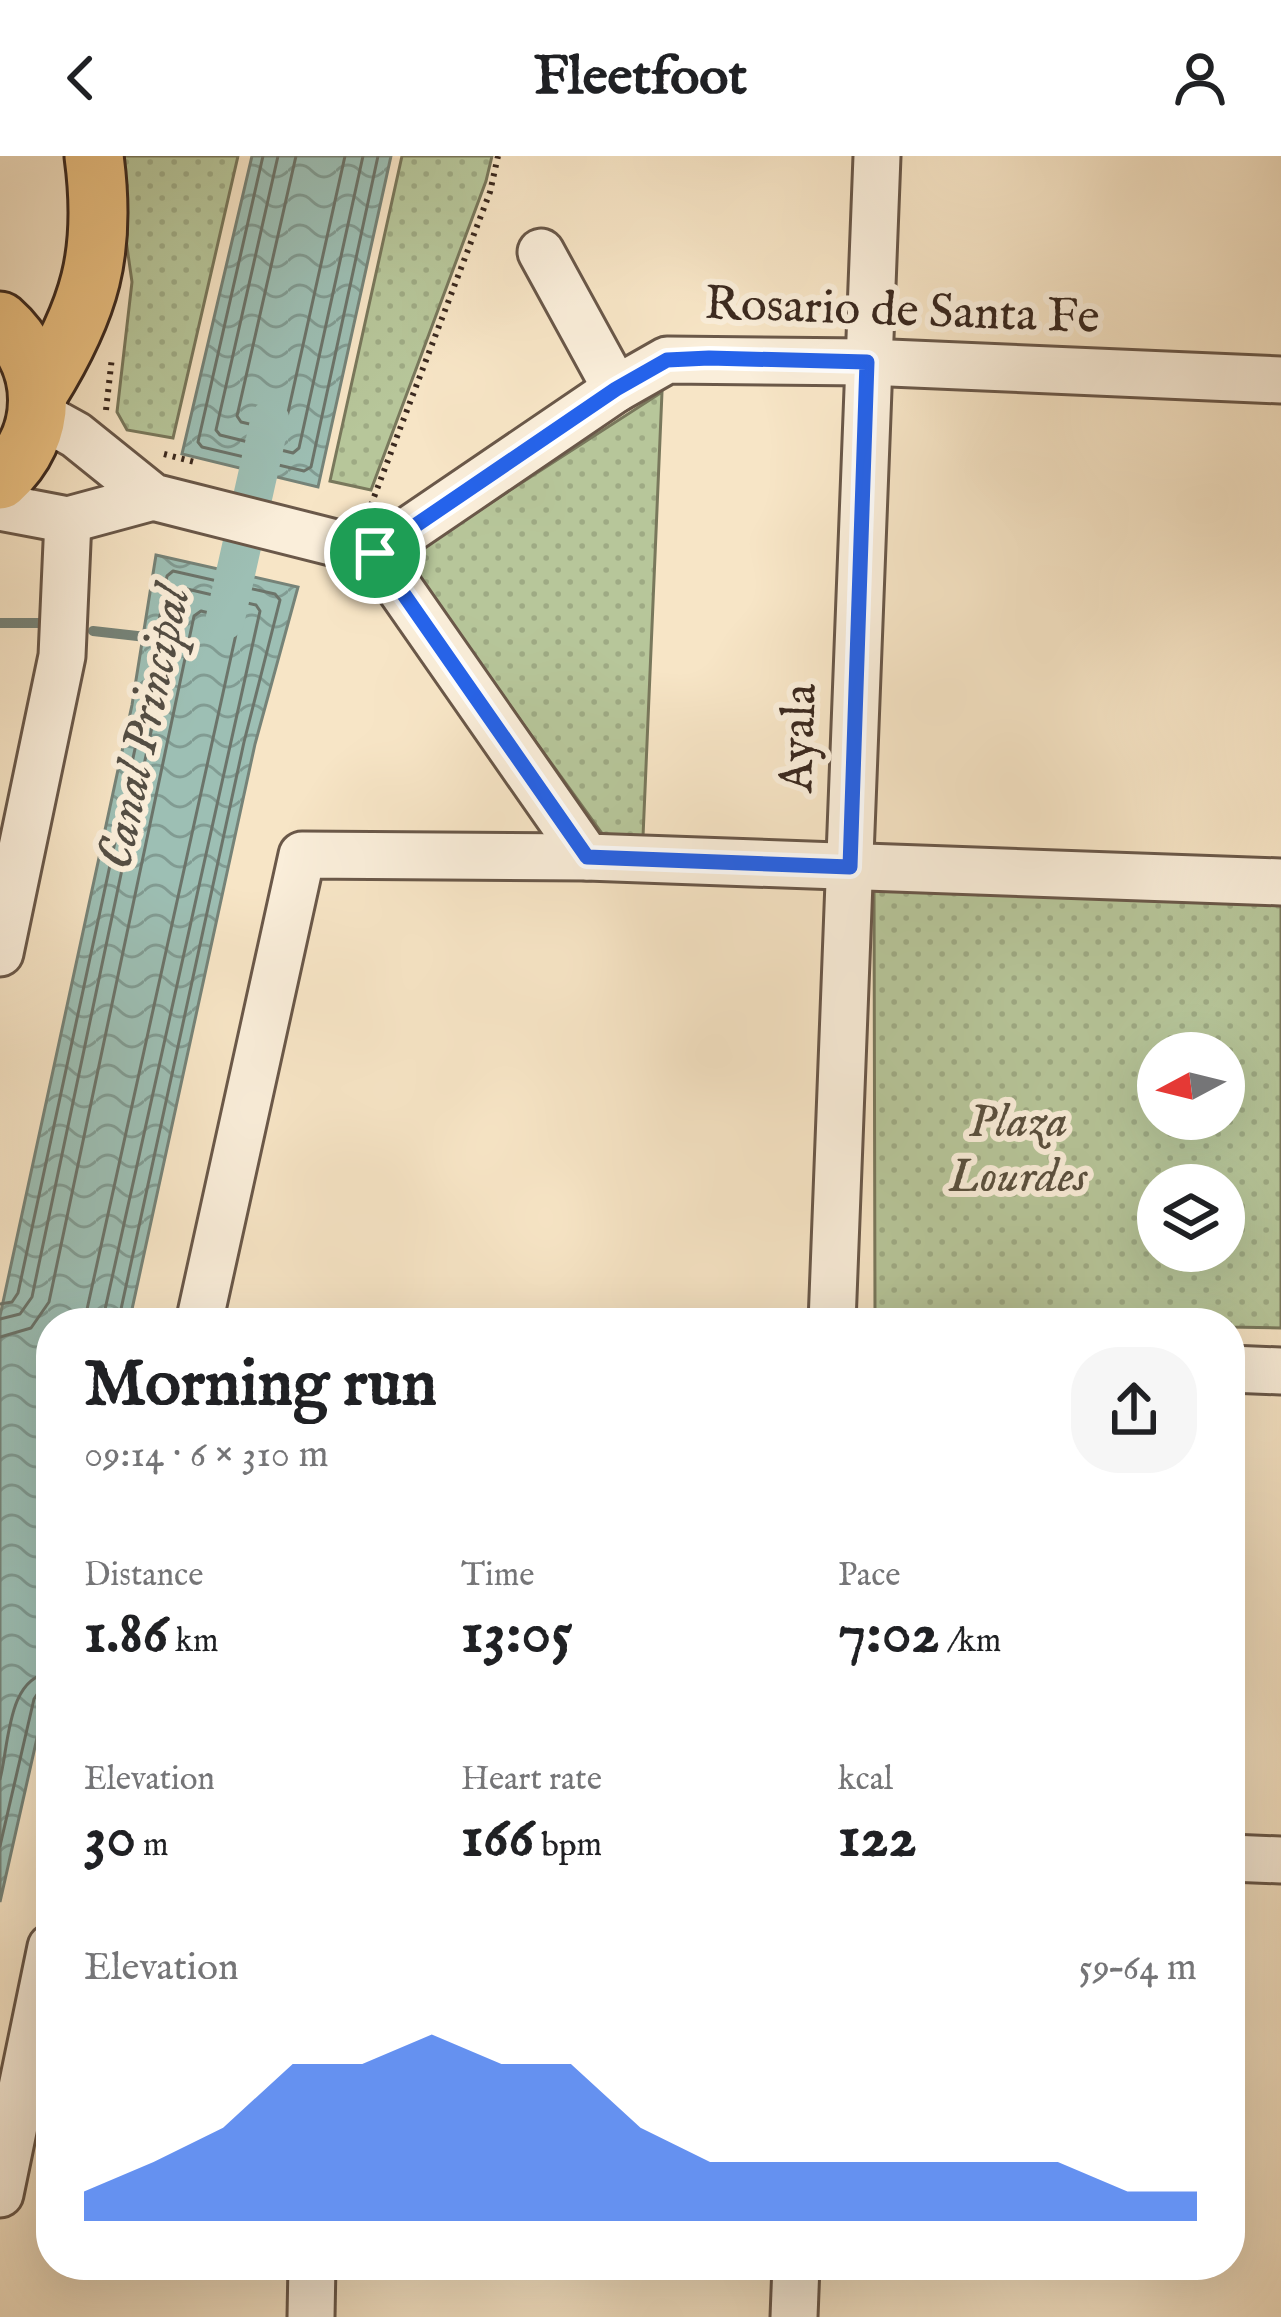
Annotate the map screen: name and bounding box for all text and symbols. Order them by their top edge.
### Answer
text: Fleetfoot [534,44,747,113]
icon: back [48,45,114,111]
icon: person [1167,45,1233,111]
street label: Rosario de Santa Fe [704,275,1100,349]
pin [324,502,426,604]
icon: arrive [342,520,408,586]
water label: Canal Principal [84,577,209,875]
street label: Ayala [768,682,832,795]
north arrow [1137,1032,1245,1140]
map controls [1137,1032,1245,1272]
park label: Plaza Lourdes [948,1093,1089,1208]
button: layers [1137,1164,1245,1272]
text: Morning run [84,1344,437,1428]
button: share [1071,1347,1197,1473]
text: 09:14 · 6 × 310 m [84,1431,329,1480]
text: Distance [84,1555,203,1597]
text: Time [461,1555,534,1597]
text: Pace [838,1555,900,1597]
text: 1.86 [84,1597,168,1673]
text: 13:05 [461,1597,573,1673]
text: 7:02 [838,1597,940,1673]
text: km [168,1621,218,1663]
text: /km [940,1621,1001,1663]
text: Elevation [84,1759,215,1801]
text: Heart rate [461,1759,602,1801]
text: kcal [838,1759,893,1801]
text: 30 [84,1801,136,1877]
text: 166 [461,1801,534,1877]
text: 122 [838,1801,917,1877]
text: m [136,1825,169,1867]
text: bpm [534,1825,602,1867]
text: Elevation [84,1944,239,1993]
text: 59–64 m [1079,1944,1197,1993]

